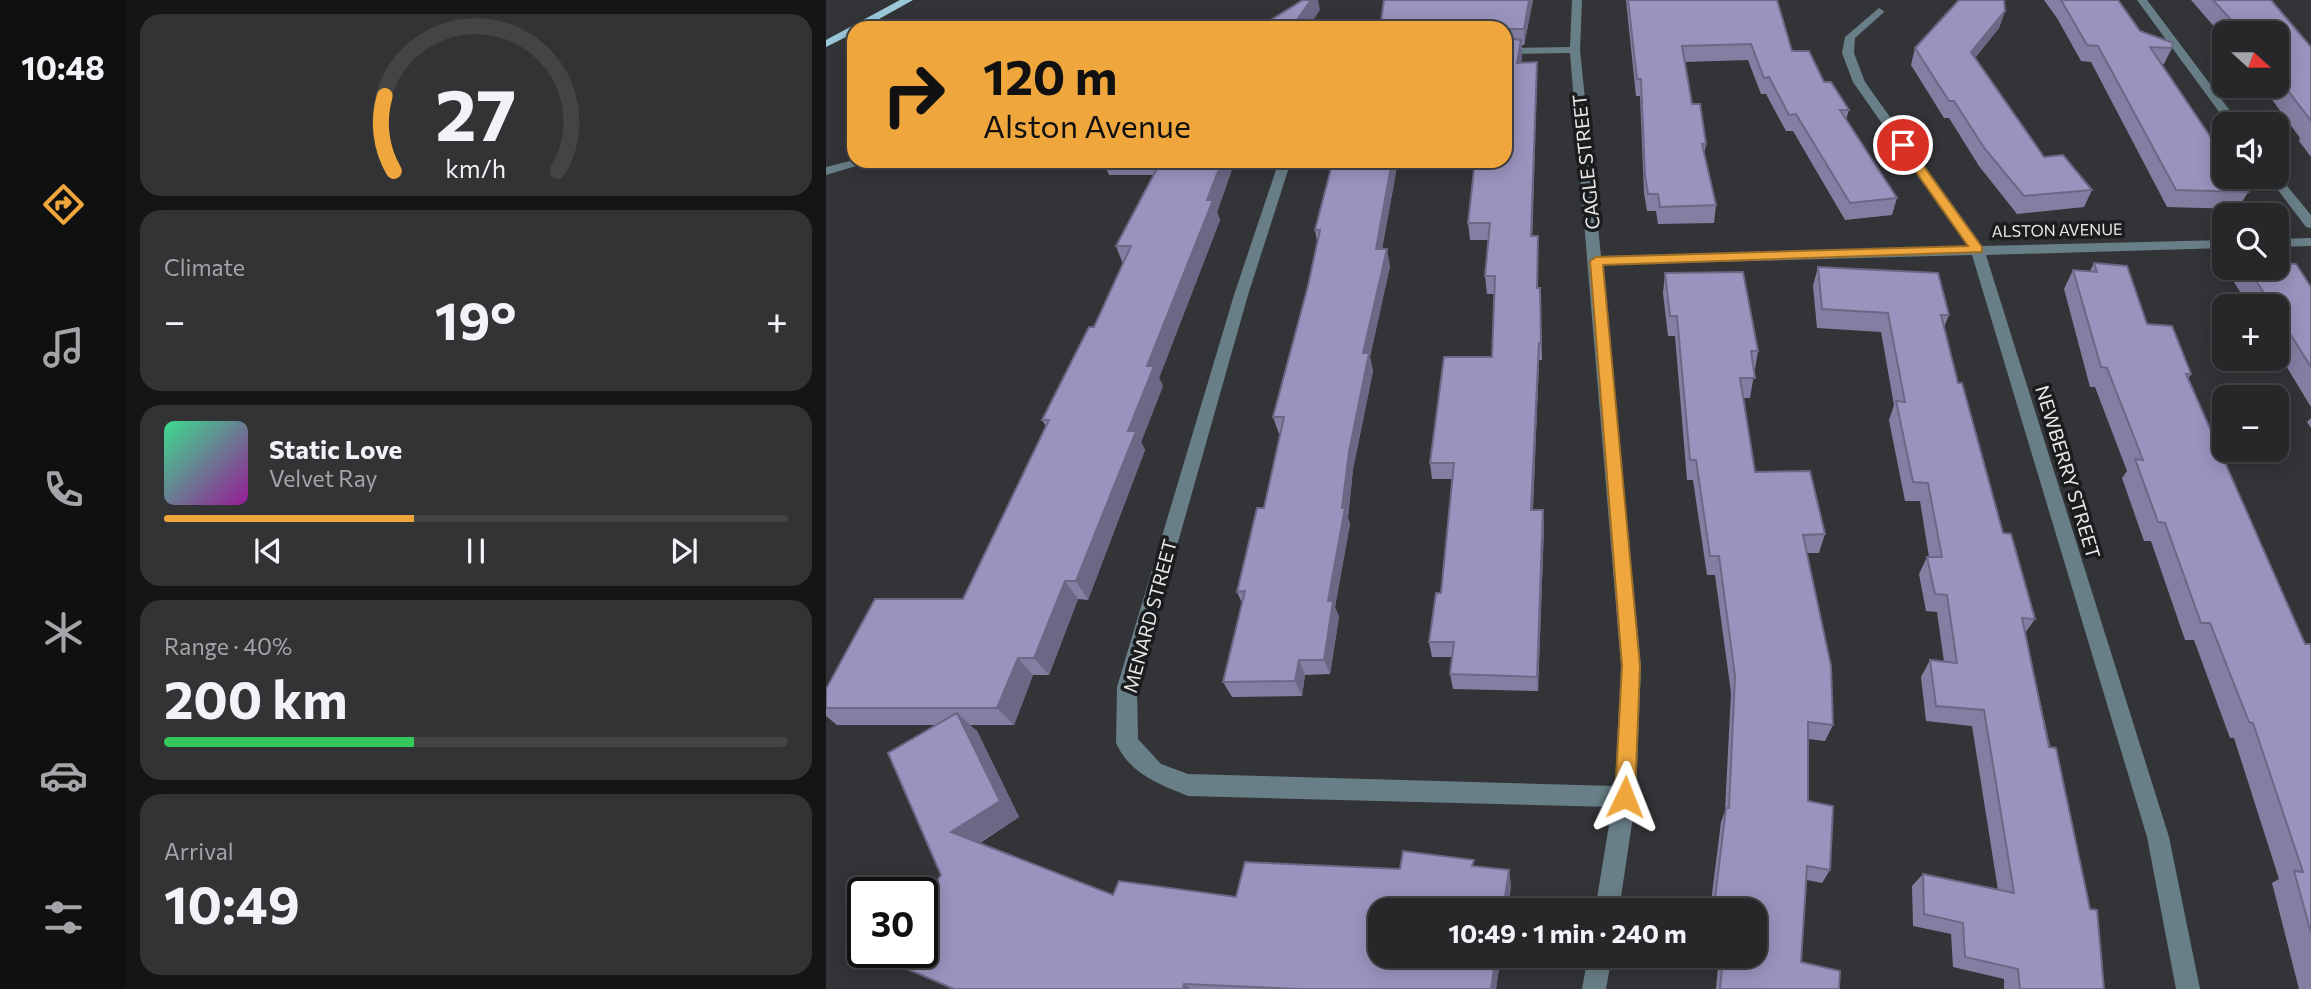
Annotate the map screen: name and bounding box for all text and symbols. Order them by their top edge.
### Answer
north arrow [2212,21,2289,98]
map controls [2212,21,2289,462]
text: 120 m [983,45,1117,105]
text: 10:48 [21,47,105,87]
icon: right [868,49,959,140]
text: 27 [436,67,516,156]
street label: CAGLE STREET [1567,93,1604,231]
text: Alston Avenue [983,105,1191,145]
button: sound [2212,112,2289,189]
pin [1873,115,1933,175]
icon: arrive [1884,126,1922,164]
text: km/h [446,153,506,183]
icon: directions [39,180,88,229]
button: search [2212,203,2289,280]
street label: ALSTON AVENUE [1991,219,2123,240]
text: Climate [164,253,245,281]
text: 19° [435,287,516,351]
button: + [2212,294,2289,371]
text: − [164,296,186,343]
text: + [766,296,788,343]
icon: music [39,323,88,372]
street label: NEWBERRY STREET [2031,382,2106,561]
button: − [2212,385,2289,462]
text: Static Love [269,433,402,464]
text: Velvet Ray [269,464,377,492]
icon: phone [39,465,88,514]
icon: previous [249,532,287,570]
icon: pause [457,532,495,570]
icon: next [665,532,703,570]
street label: MENARD STREET [1118,537,1181,695]
icon: climate [39,608,88,657]
text: Range · 40% [164,632,292,660]
text: 200 km [164,666,348,730]
icon: car [39,751,88,800]
position arrow [1588,760,1662,834]
text: Arrival [164,837,234,865]
text: 10:49 [164,871,300,935]
speed limit sign: 30 [847,877,938,968]
icon: filters [39,893,88,942]
text: 10:49 · 1 min · 240 m [1448,917,1687,948]

